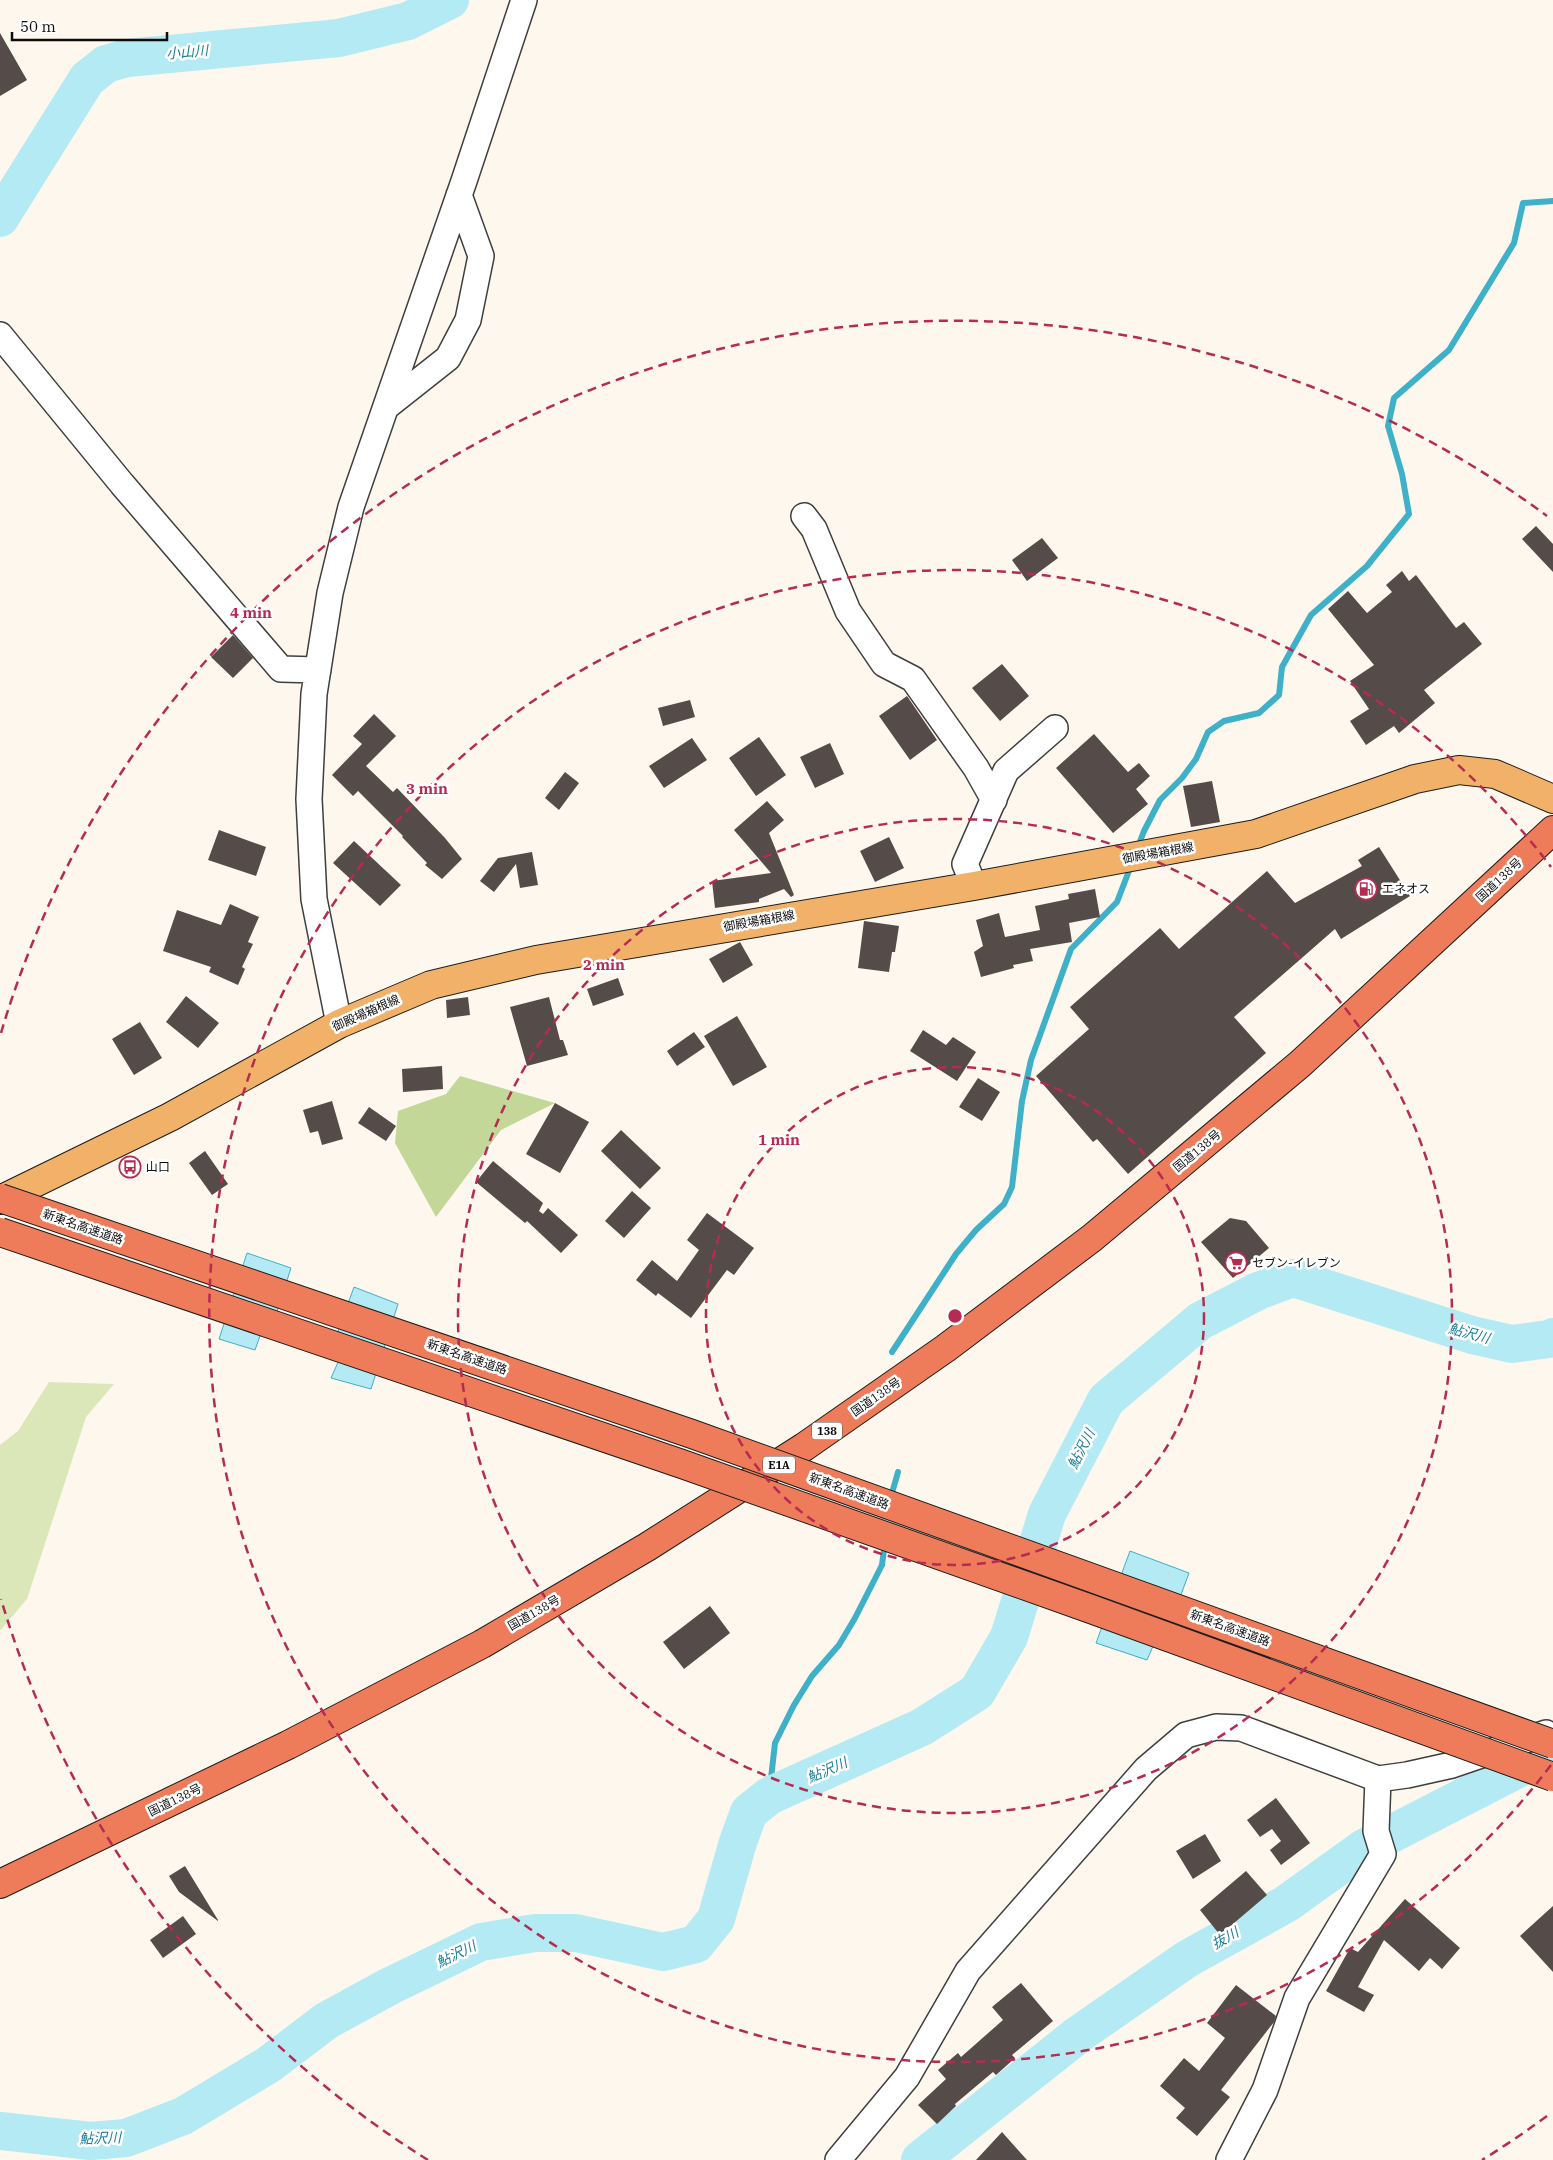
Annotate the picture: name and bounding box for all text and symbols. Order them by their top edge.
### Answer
scale bar [12,10,168,42]
text: 50 m [20,17,56,36]
water label: 小山川 [165,41,211,63]
text: 4 min [230,603,272,622]
text: 3 min [406,779,448,798]
street label: 御殿場箱根線 [1121,839,1195,866]
street label: 国道138号 [1472,855,1525,905]
fuel station icon: エネオス [1354,877,1378,901]
place label: エネオス [1382,881,1430,896]
street label: 御殿場箱根線 [722,907,796,934]
text: 2 min [583,955,625,974]
street label: 御殿場箱根線 [330,991,402,1034]
street label: 国道138号 [1170,1126,1224,1175]
text: 1 min [758,1130,800,1149]
bus stop icon: 山口 [118,1155,142,1179]
place label: 山口 [146,1159,170,1174]
street label: 新東名高速道路 [41,1206,125,1247]
supermarket icon: セブン-イレブン [1224,1251,1248,1275]
place label: セブン-イレブン [1252,1255,1341,1270]
centre of rings [946,1307,964,1325]
water label: 鮎沢川 [1446,1319,1494,1348]
street label: 新東名高速道路 [425,1336,509,1377]
street label: 国道138号 [848,1374,904,1419]
road number: 138 [812,1422,842,1440]
water label: 鮎沢川 [1063,1424,1099,1472]
road number: E1A [763,1456,795,1474]
street label: 新東名高速道路 [807,1469,891,1512]
street label: 国道138号 [505,1592,562,1633]
street label: 新東名高速道路 [1188,1606,1272,1649]
water label: 鮎沢川 [804,1752,852,1787]
street label: 国道138号 [146,1780,204,1819]
water label: 抜川 [1208,1922,1243,1953]
water label: 鮎沢川 [433,1936,481,1971]
water label: 鮎沢川 [79,2128,123,2148]

